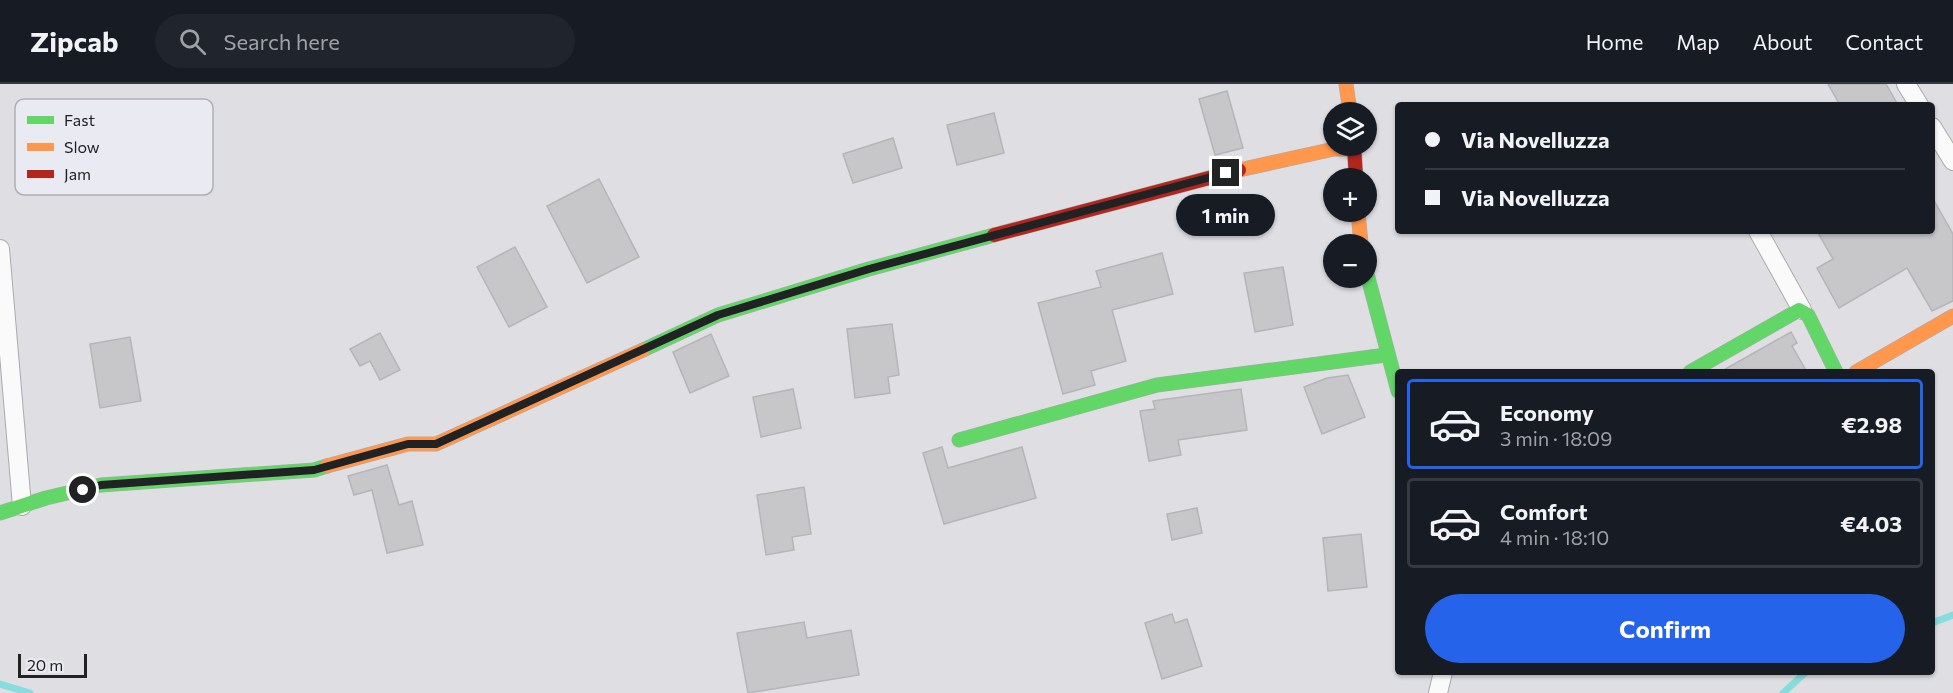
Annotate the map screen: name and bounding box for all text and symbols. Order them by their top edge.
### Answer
search box [155,14,575,68]
text: Zipcab [30,24,119,58]
icon: search [176,25,209,58]
text: Search here [224,28,340,55]
text: Home [1586,29,1643,54]
text: Map [1676,29,1720,54]
text: About [1753,29,1812,54]
text: Contact [1845,29,1923,54]
legend [15,99,213,195]
map controls [1323,102,1377,288]
button: layers [1323,102,1377,156]
text: Fast [64,110,95,129]
text: Via Novelluzza [1461,126,1610,153]
text: Slow [64,137,100,156]
route end [1212,159,1239,186]
text: Jam [64,164,91,183]
button: + [1323,168,1377,222]
text: Via Novelluzza [1461,184,1610,211]
callout: 1 min [1176,194,1276,236]
text: 1 min [1202,203,1249,227]
button: − [1323,234,1377,288]
icon: car [1428,397,1482,451]
text: Economy [1500,399,1594,426]
text: €2.98 [1841,411,1902,438]
text: 3 min · 18:09 [1500,426,1612,450]
route start [69,476,96,503]
icon: car [1428,496,1482,550]
text: Comfort [1500,498,1588,525]
text: €4.03 [1840,510,1902,537]
text: 4 min · 18:10 [1500,525,1609,549]
button: Confirm [1425,594,1905,663]
scale bar [18,651,87,678]
text: 20 m [27,655,63,674]

